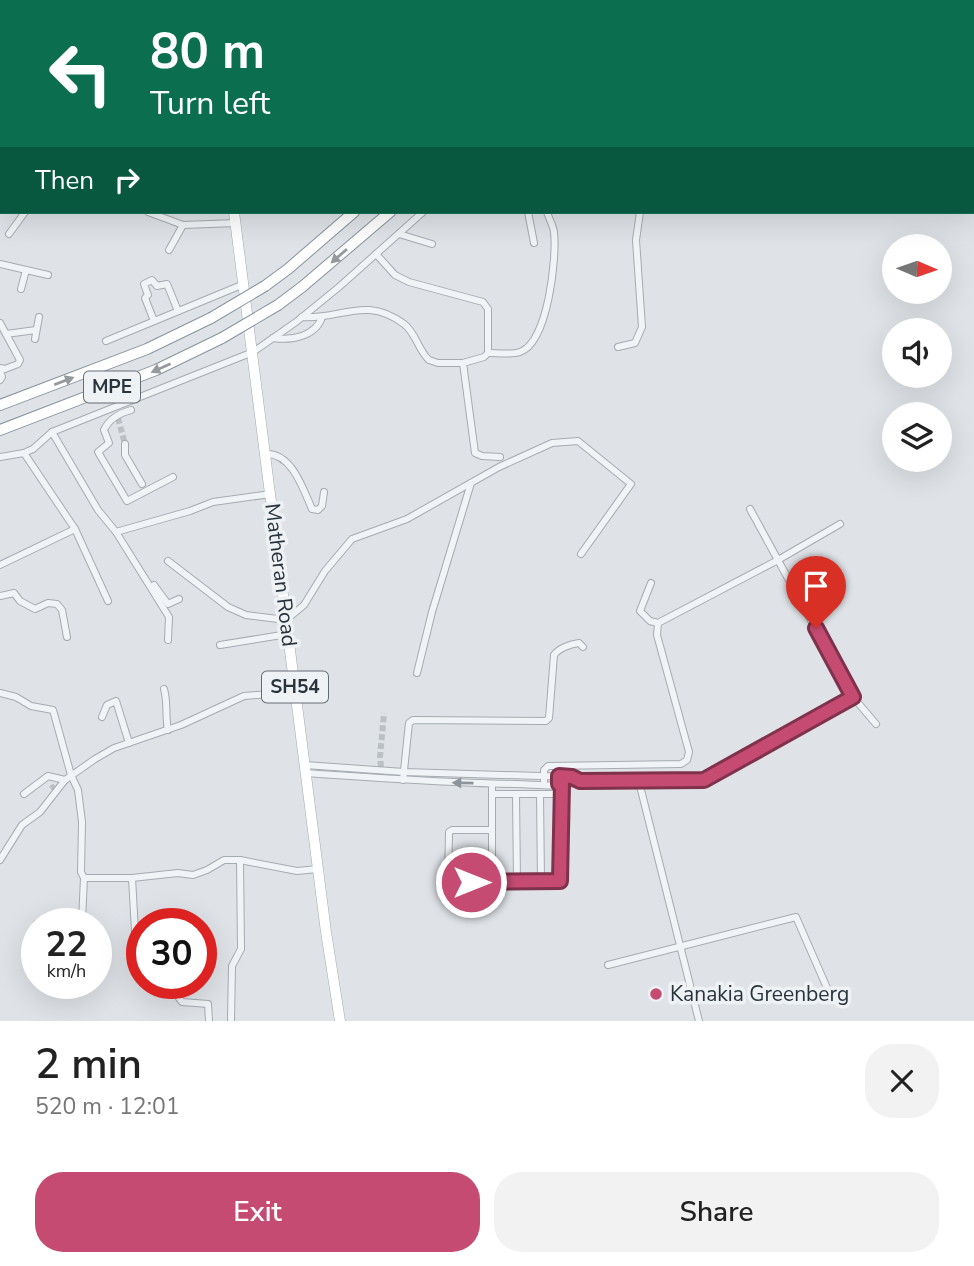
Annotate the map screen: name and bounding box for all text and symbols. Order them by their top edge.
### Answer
text: 80 m [150,18,265,85]
icon: left [35,28,126,119]
text: Turn left [150,82,270,125]
icon: right [108,161,146,199]
text: Then [35,163,94,198]
north arrow [882,234,952,304]
map controls [882,234,952,472]
one-way arrow [330,248,347,263]
button: sound [882,318,952,388]
one-way arrow [150,363,171,374]
road number: MPE [84,372,140,402]
one-way arrow [53,375,74,386]
button: layers [882,402,952,472]
street label: Matheran Road [258,502,304,648]
pin [786,556,846,628]
icon: arrive [797,567,835,605]
road number: SH54 [262,672,328,702]
one-way arrow [452,778,474,789]
position arrow [434,845,508,919]
speed limit sign: 30 [126,908,217,999]
text: 22 [45,921,88,968]
text: km/h [47,959,86,983]
place label: Kanakia Greenberg [670,980,849,1008]
marker: Kanakia Greenberg [648,986,664,1002]
text: 2 min [35,1036,142,1093]
button: close [865,1044,939,1118]
text: 520 m · 12:01 [35,1091,180,1122]
button: Exit [35,1172,480,1252]
button: Share [494,1172,939,1252]

